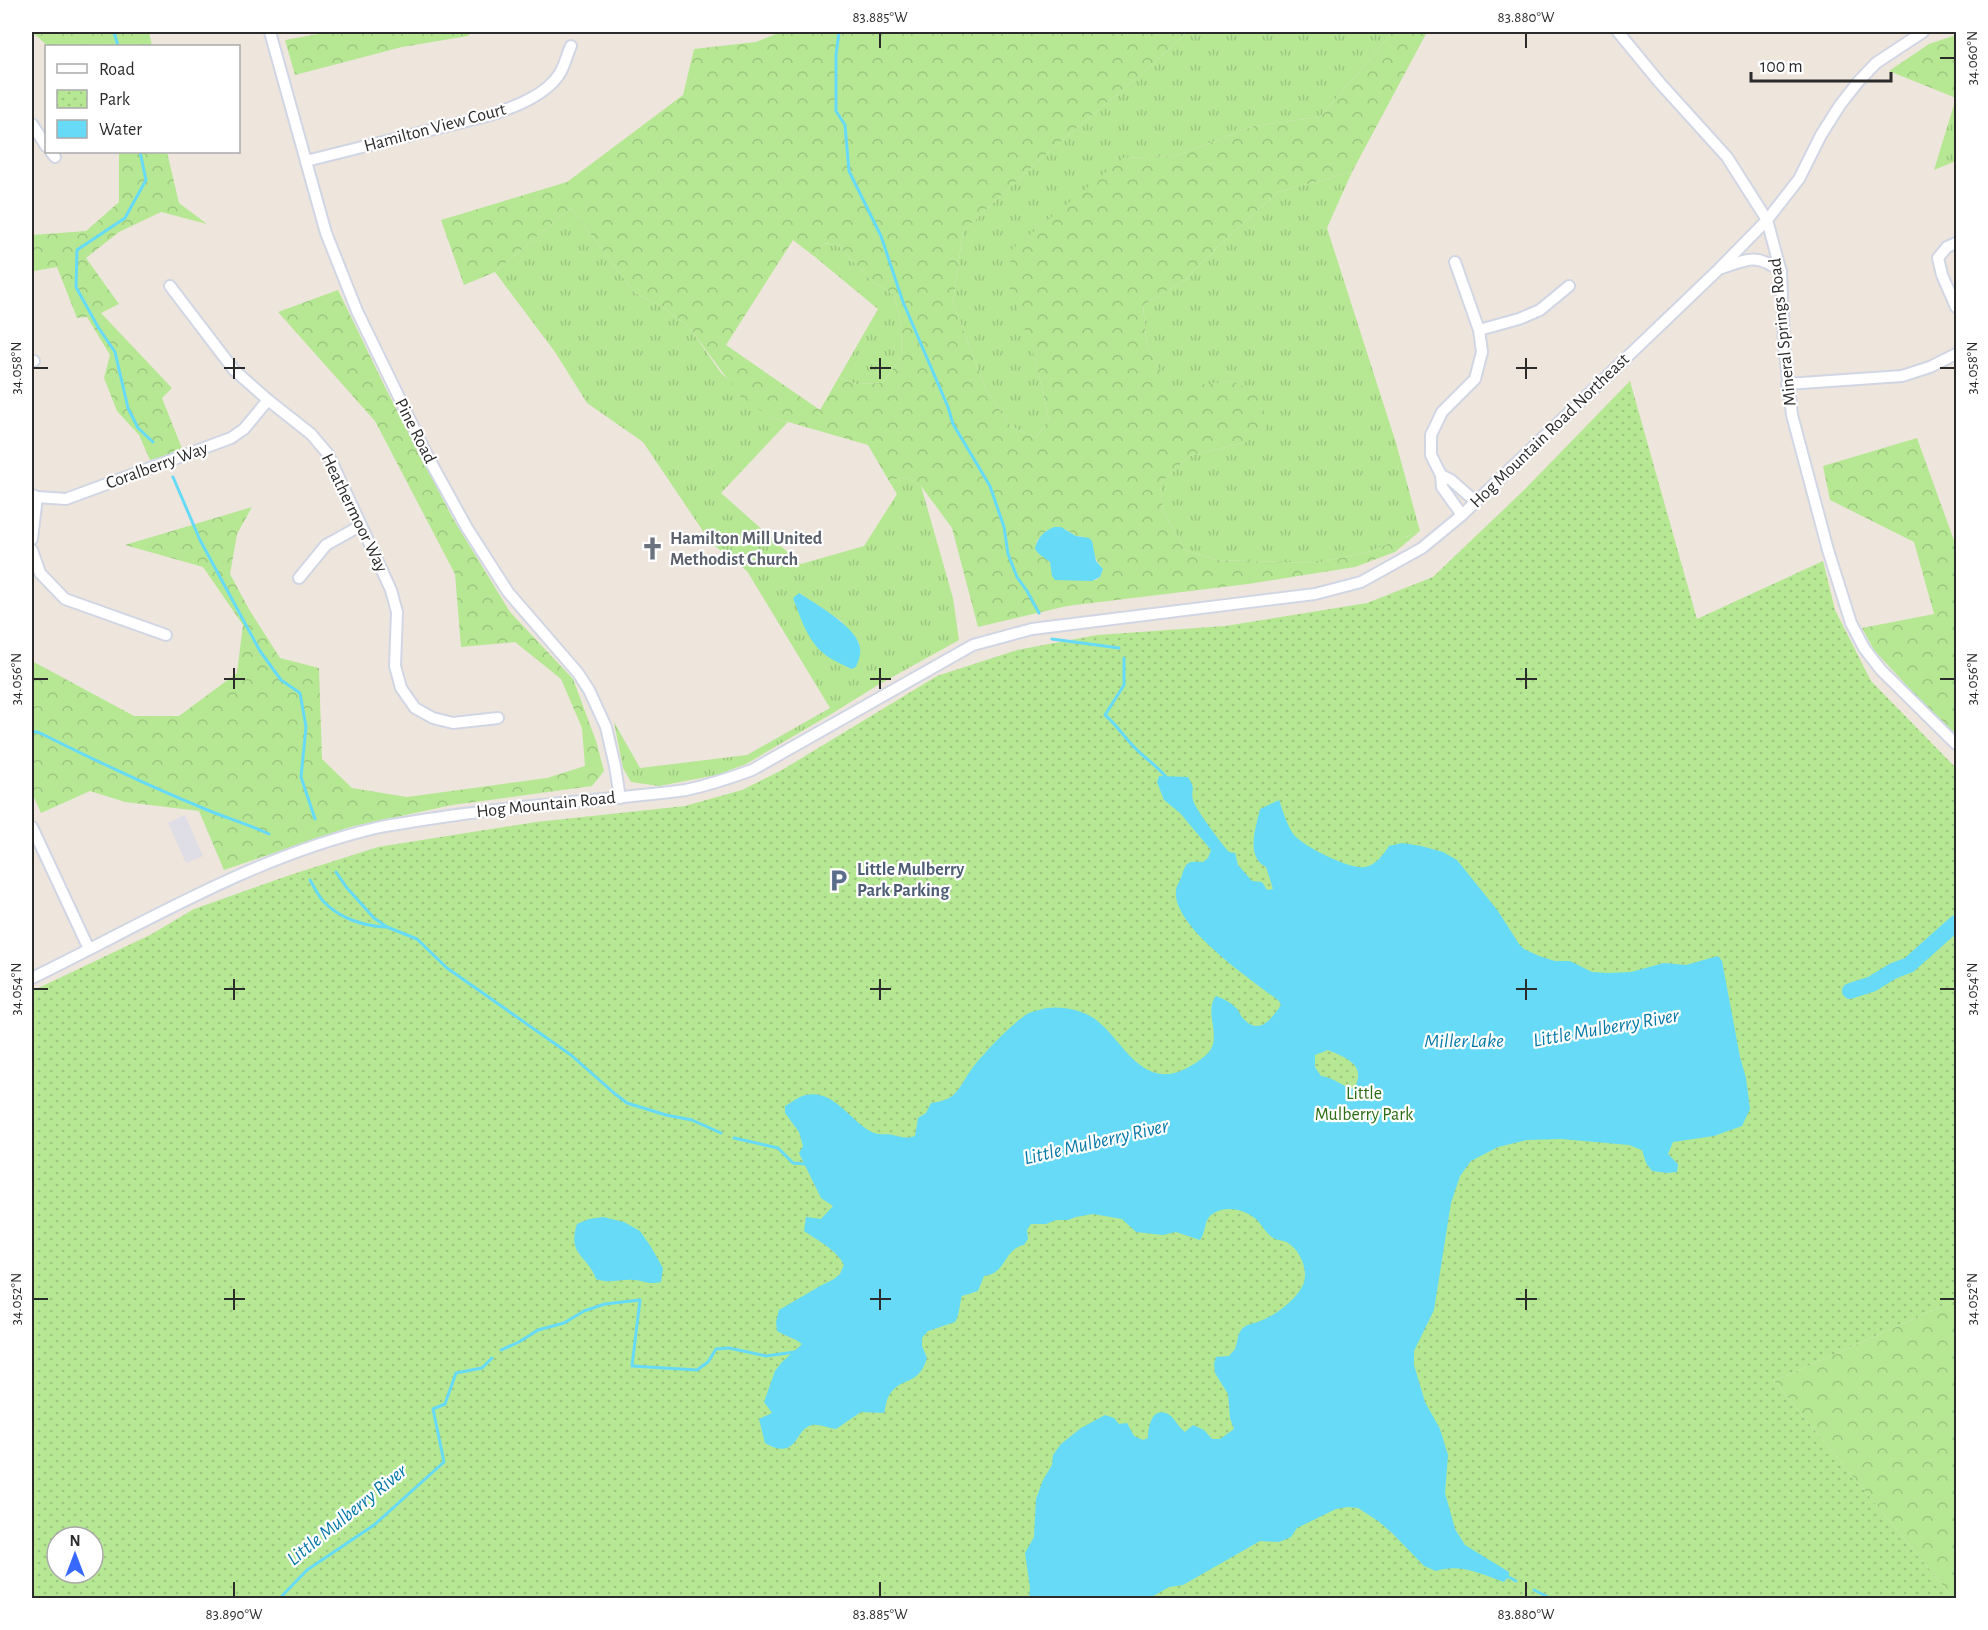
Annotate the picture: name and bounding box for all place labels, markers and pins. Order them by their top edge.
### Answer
place label: Hamilton Mill United Methodist Church [670,530,823,569]
church icon: Hamilton Mill United Methodist Church [639,536,665,562]
place label: Little Mulberry Park Parking [857,861,965,900]
parking icon: Little Mulberry Park Parking [826,867,852,893]

